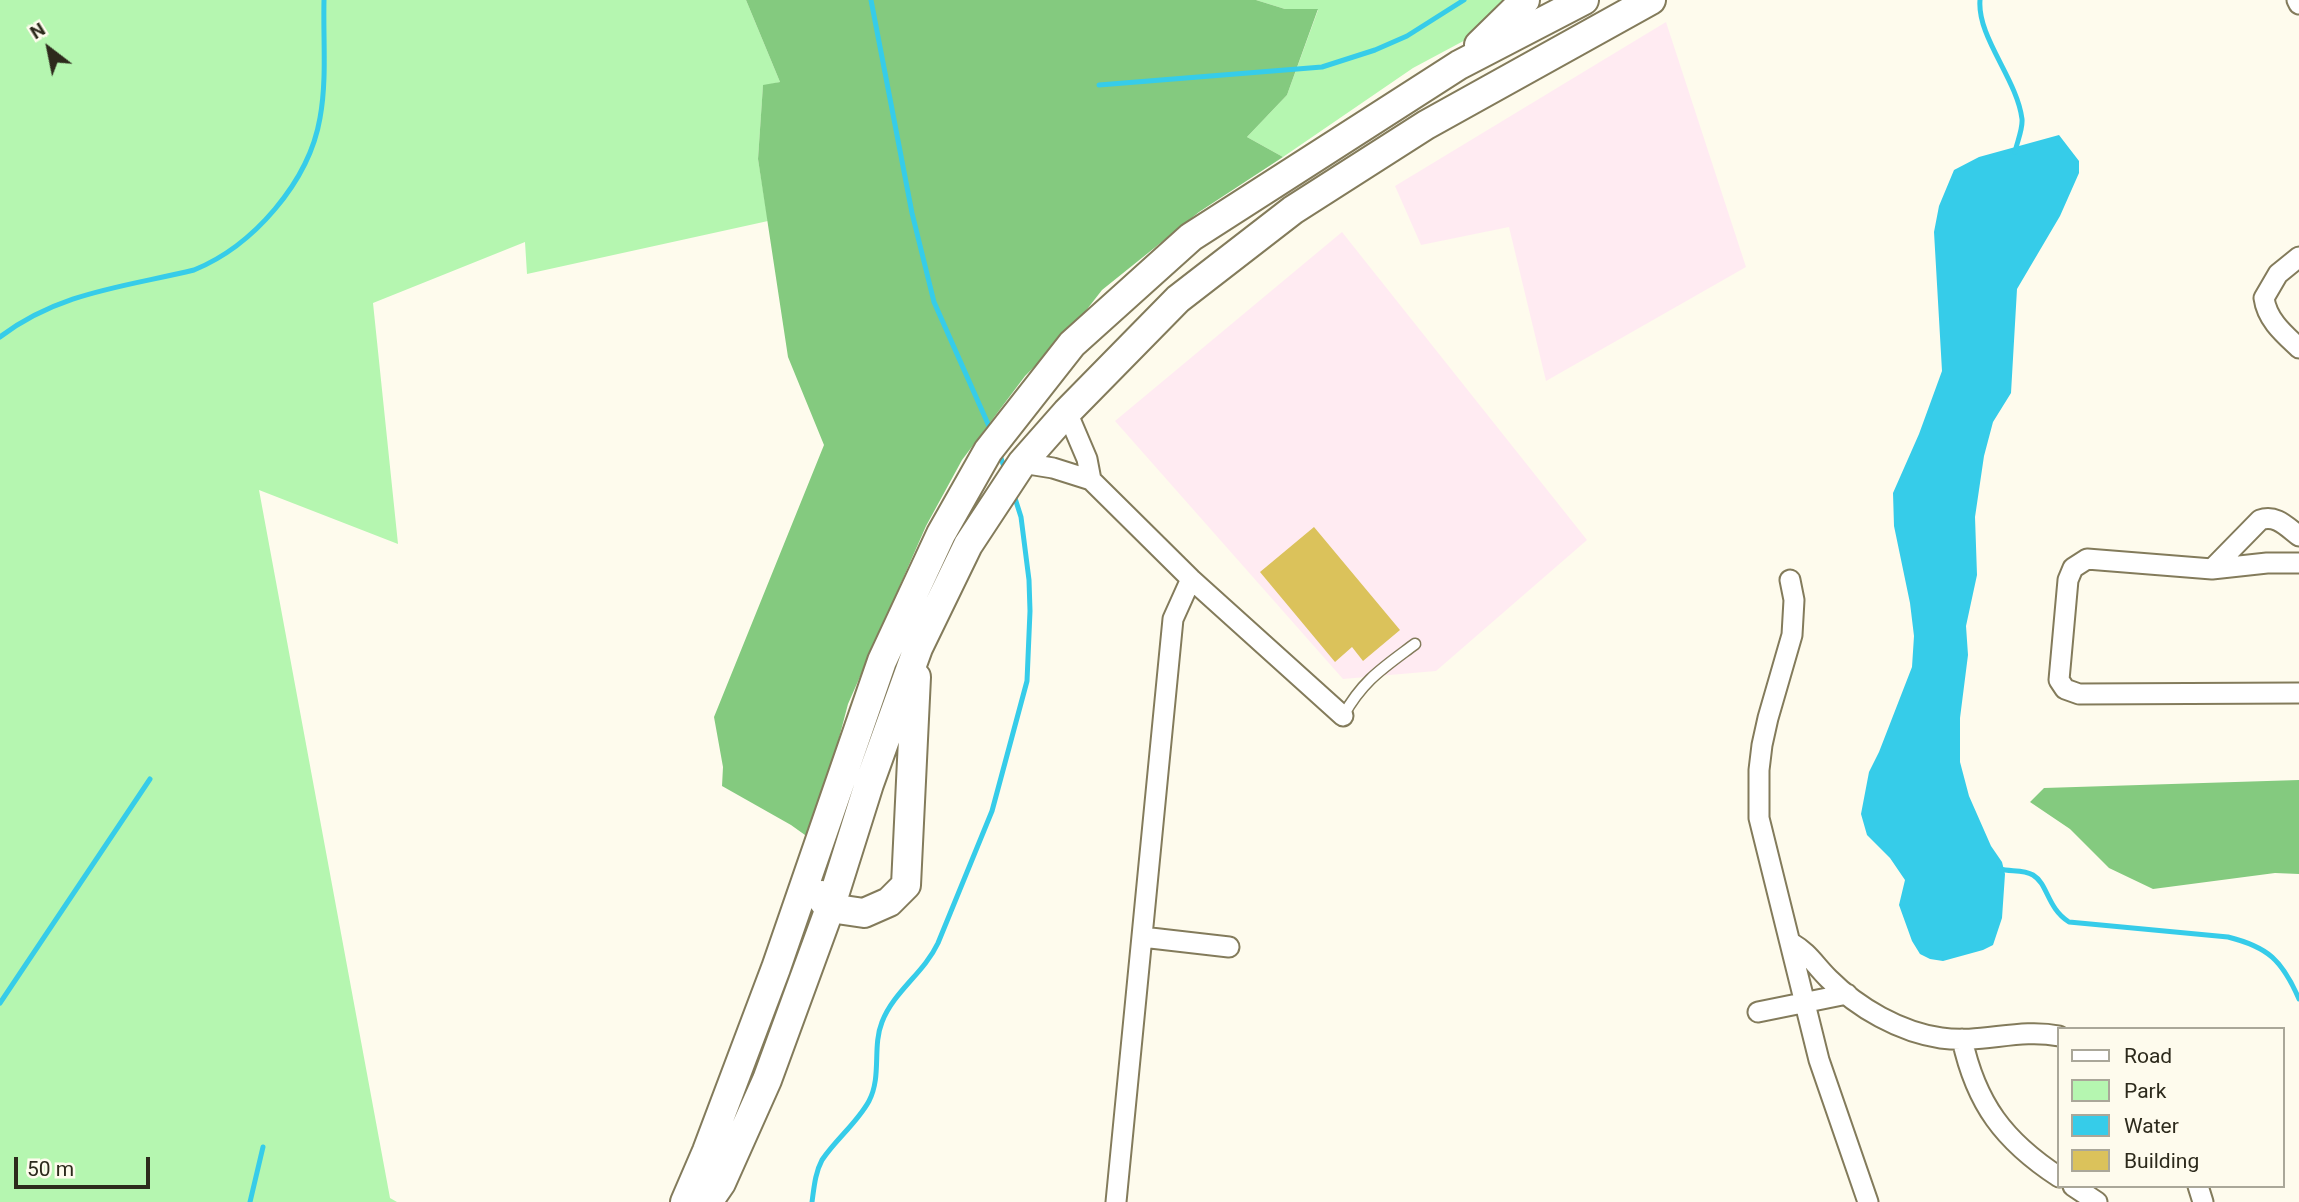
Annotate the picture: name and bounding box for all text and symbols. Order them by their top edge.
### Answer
north arrow [14,14,84,84]
text: N [26,17,49,44]
legend [2058,1027,2285,1188]
text: Road [2124,1044,2172,1068]
text: Park [2124,1079,2166,1103]
text: Water [2124,1114,2179,1138]
scale bar [18,1142,154,1186]
text: Building [2124,1149,2199,1173]
text: 50 m [27,1157,74,1181]

